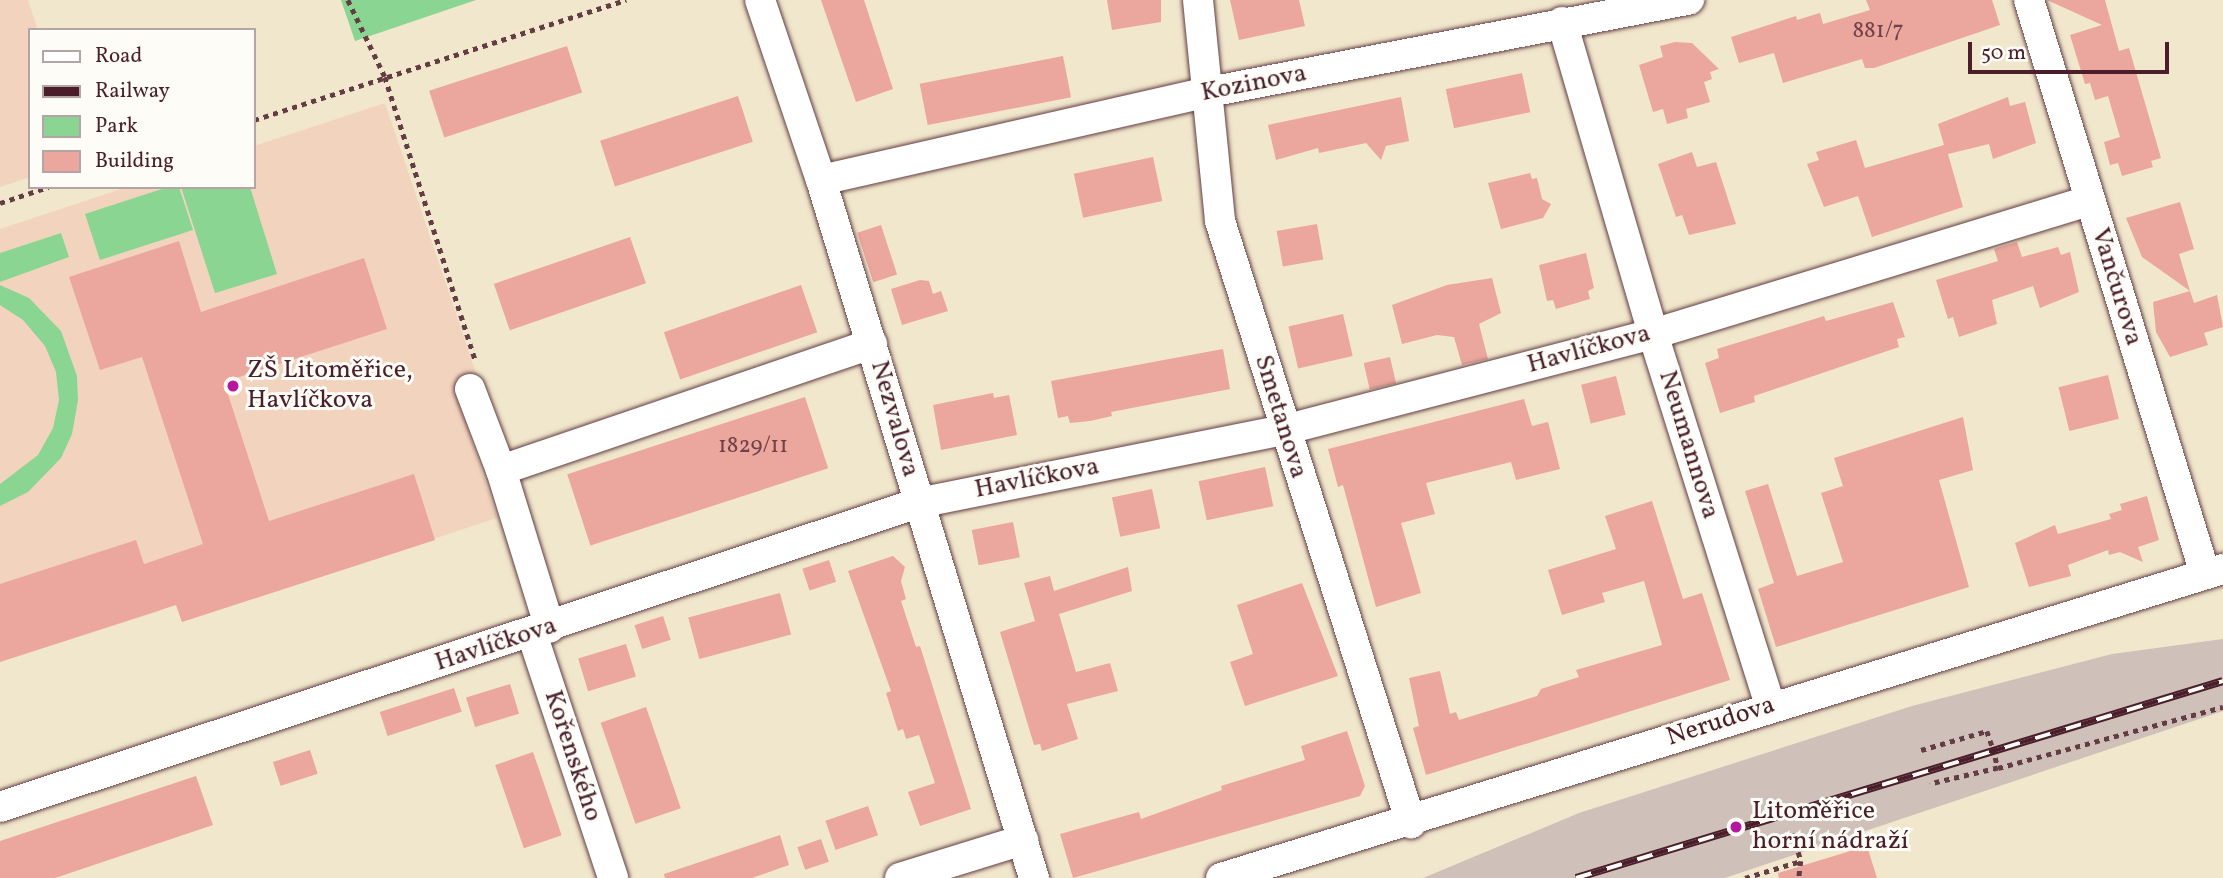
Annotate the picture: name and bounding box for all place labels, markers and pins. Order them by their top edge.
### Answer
place label: ZŠ Litoměřice, Havlíčkova [247,355,413,416]
marker: ZŠ Litoměřice, Havlíčkova [225,378,241,394]
place label: Litoměřice horní nádraží [1752,796,1909,858]
marker: Litoměřice horní nádraží [1726,817,1746,837]

